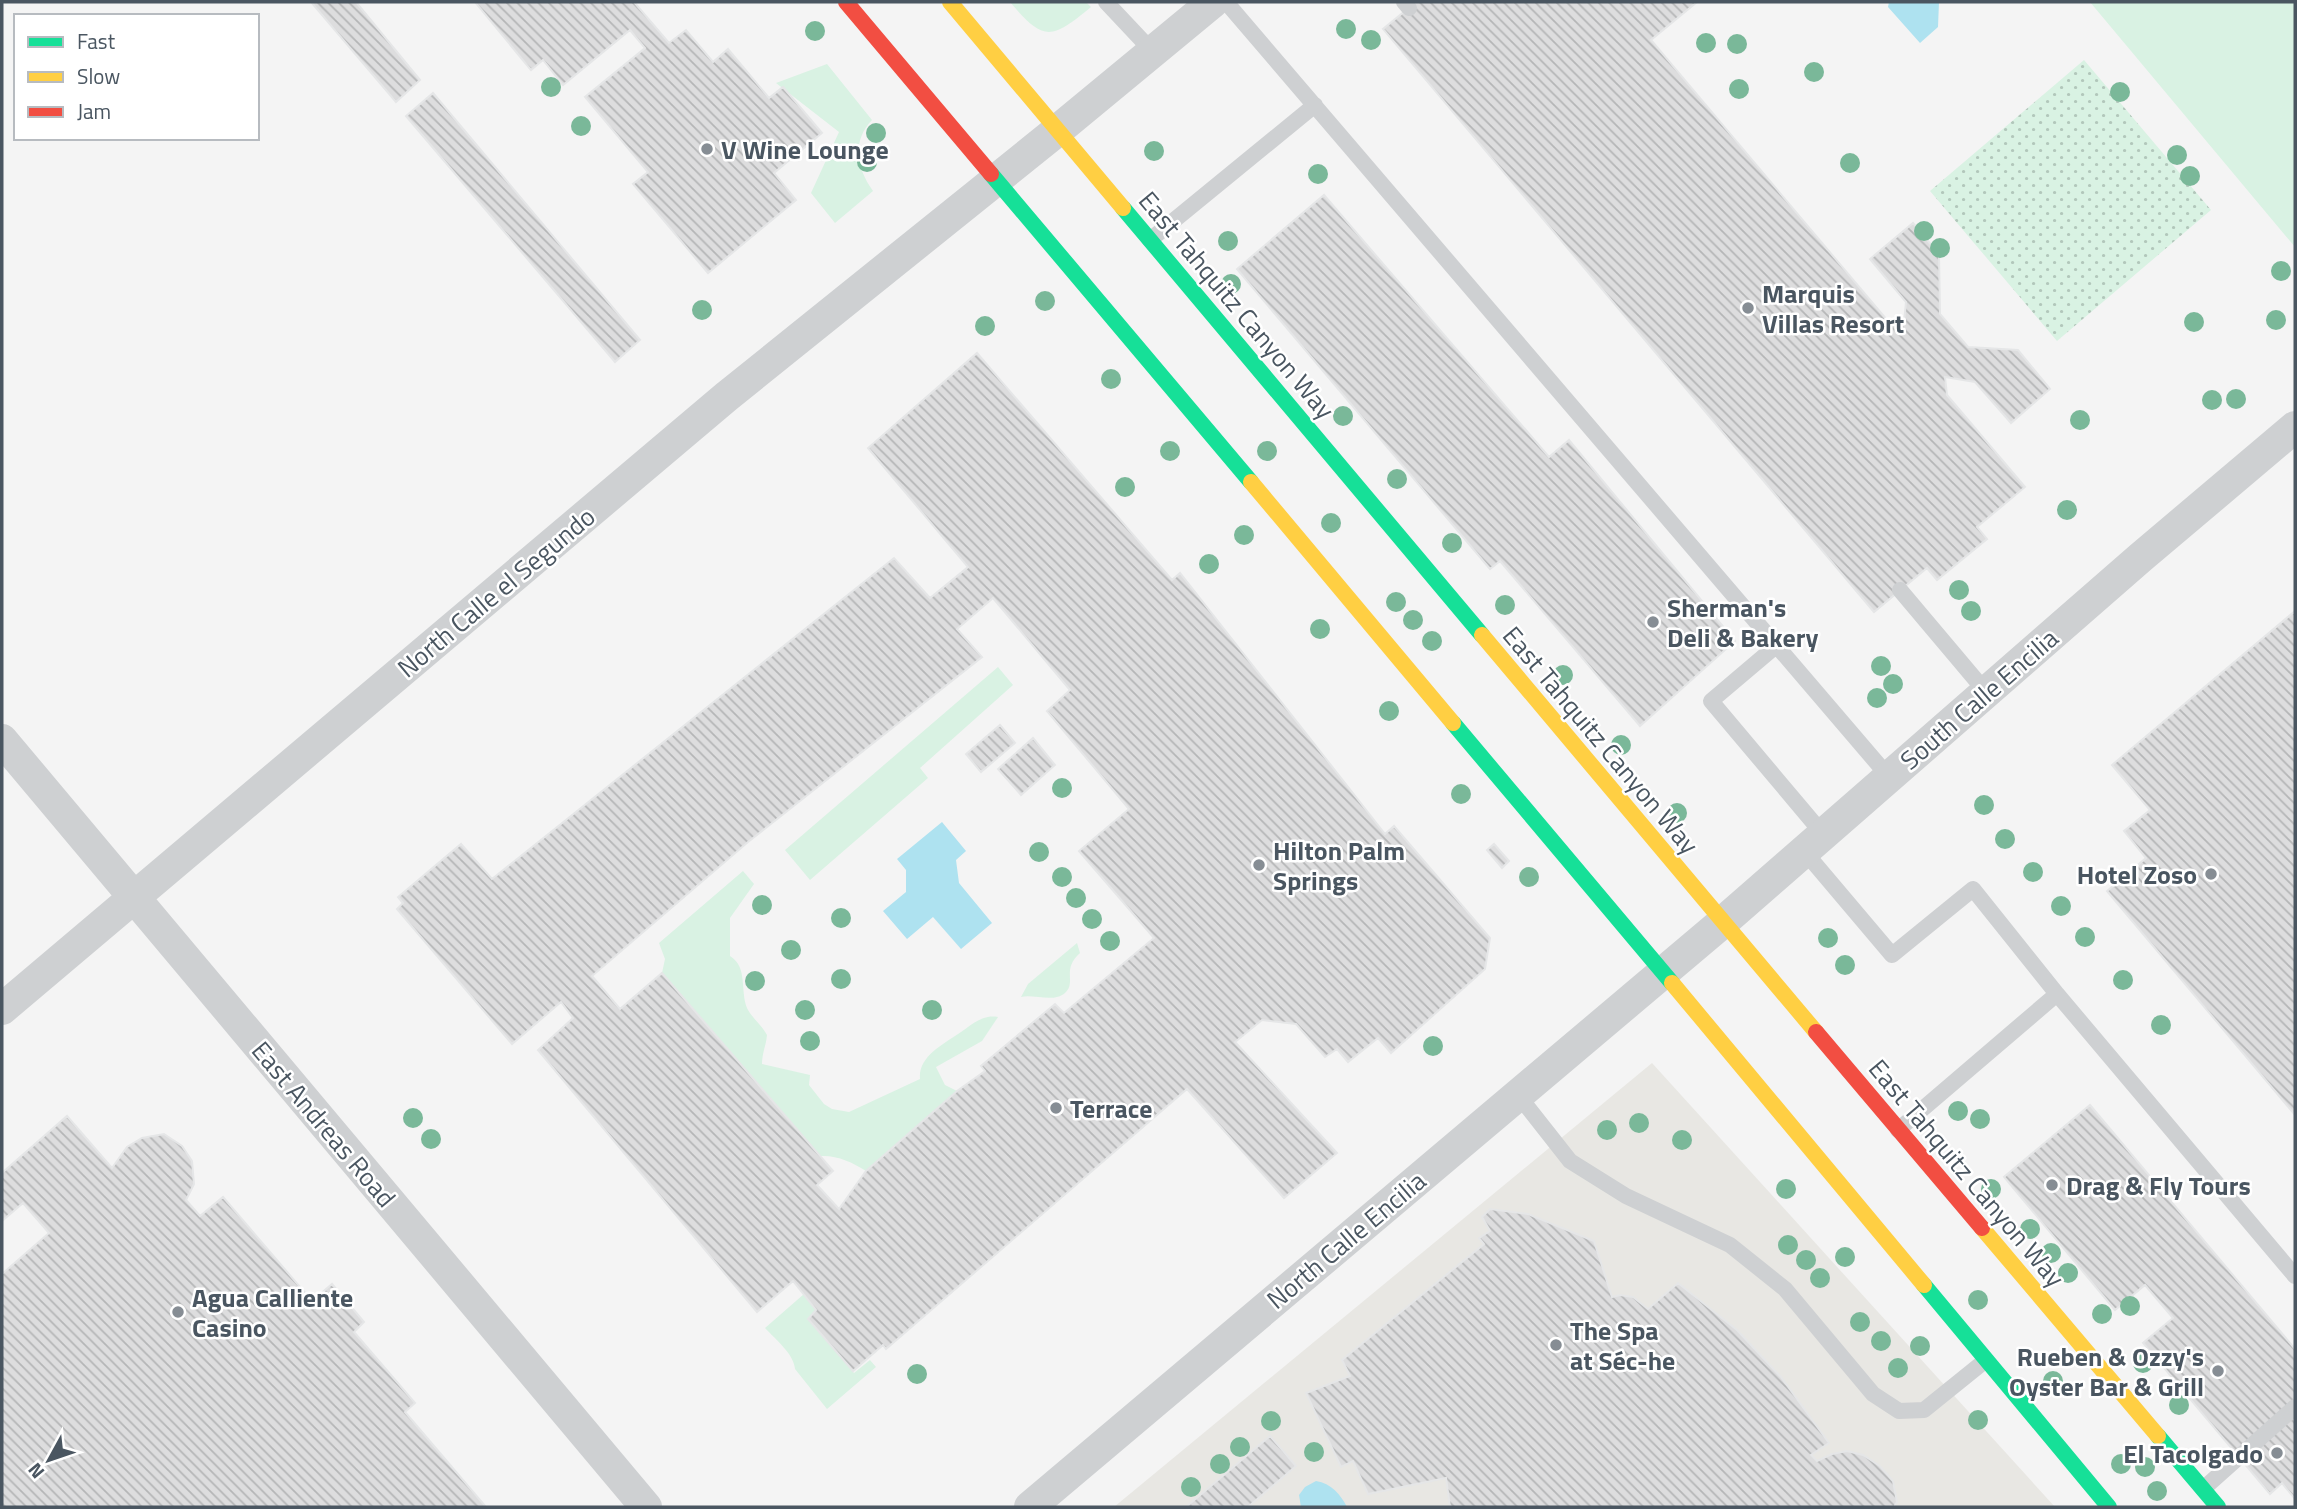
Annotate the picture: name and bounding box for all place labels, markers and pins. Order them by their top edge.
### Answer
place label: V Wine Lounge [721,130,889,169]
marker: V Wine Lounge [699,141,715,157]
place label: Marquis Villas Resort [1762,274,1904,343]
marker: Marquis Villas Resort [1740,300,1756,316]
place label: Sherman's Deli & Bakery [1667,588,1818,657]
marker: Sherman's Deli & Bakery [1645,614,1661,630]
place label: Hilton Palm Springs [1273,831,1405,900]
place label: Hotel Zoso [2077,855,2197,894]
marker: Hilton Palm Springs [1251,857,1267,873]
marker: Hotel Zoso [2203,866,2219,882]
place label: Terrace [1070,1089,1153,1128]
marker: Terrace [1048,1100,1064,1116]
place label: Drag & Fly Tours [2066,1166,2251,1205]
marker: Drag & Fly Tours [2044,1177,2060,1193]
place label: Agua Calliente Casino [192,1278,353,1347]
marker: Agua Calliente Casino [170,1304,186,1320]
place label: The Spa at Séc-he [1570,1311,1675,1380]
marker: The Spa at Séc-he [1548,1337,1564,1353]
place label: Rueben & Ozzy's Oyster Bar & Grill [2009,1337,2204,1406]
marker: Rueben & Ozzy's Oyster Bar & Grill [2210,1363,2226,1379]
place label: El Tacolgado [2123,1434,2263,1473]
marker: El Tacolgado [2269,1445,2285,1461]

